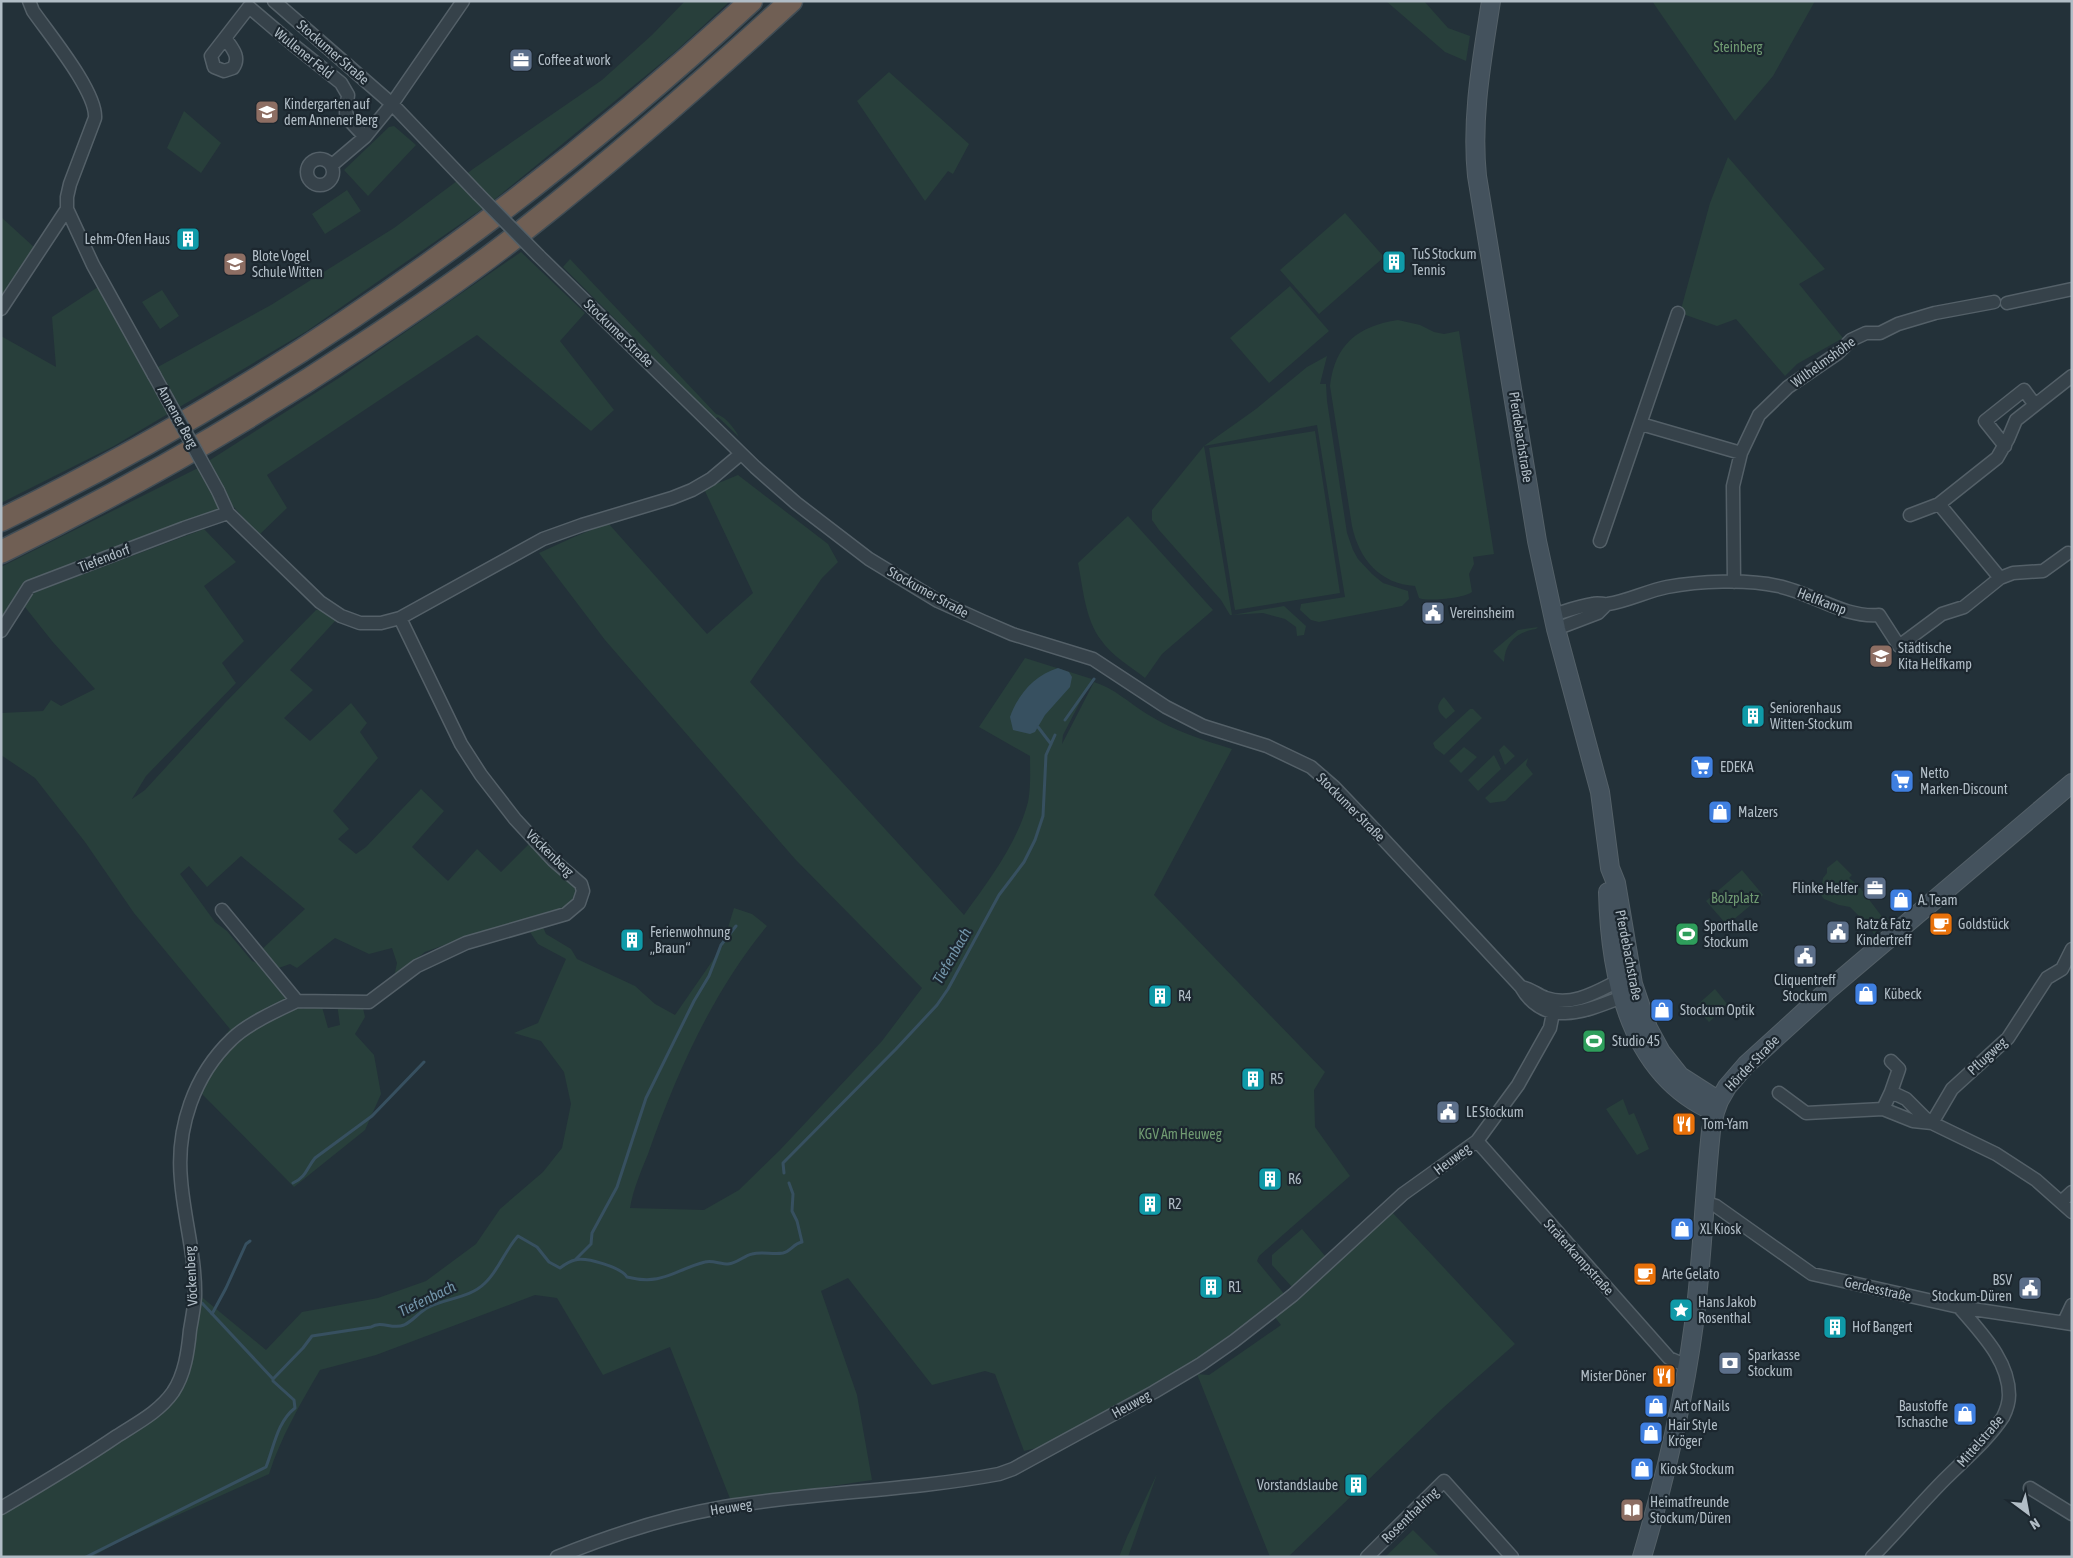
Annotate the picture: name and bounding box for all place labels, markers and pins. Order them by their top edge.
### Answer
office icon: Coffee at work [508,47,534,73]
place label: Coffee at work [538,52,611,68]
place label: Kindergarten auf dem Annener Berg [284,96,378,128]
school or university icon: Kindergarten auf dem Annener Berg [254,99,280,125]
building icon: Lehm-Ofen Haus [175,226,201,252]
place label: Lehm-Ofen Haus [84,231,170,247]
place label: TuS Stockum Tennis [1412,246,1477,278]
place label: Blote Vogel Schule Witten [252,248,323,280]
building icon: TuS Stockum Tennis [1381,249,1407,275]
school or university icon: Blote Vogel Schule Witten [222,251,248,277]
public building icon: Vereinsheim [1420,600,1446,626]
place label: Vereinsheim [1450,605,1515,621]
place label: Städtische Kita Helfkamp [1898,640,1972,672]
school or university icon: Städtische Kita Helfkamp [1868,643,1894,669]
place label: Seniorenhaus Witten-Stockum [1770,700,1852,732]
building icon: Seniorenhaus Witten-Stockum [1740,703,1766,729]
supermarket icon: EDEKA [1689,754,1715,780]
place label: EDEKA [1720,759,1754,775]
place label: Netto Marken-Discount [1920,765,2008,797]
supermarket icon: Netto Marken-Discount [1889,768,1915,794]
shop icon: Malzers [1707,799,1733,825]
place label: Malzers [1738,804,1778,820]
office icon: Flinke Helfer [1862,875,1888,901]
place label: Flinke Helfer [1792,880,1859,896]
shop icon: A. Team [1888,887,1914,913]
place label: A. Team [1918,892,1958,908]
cafe icon: Goldstück [1928,911,1954,937]
place label: Ratz & Fatz Kindertreff [1856,916,1912,948]
place label: Goldstück [1958,916,2009,932]
place label: Sporthalle Stockum [1704,918,1758,950]
public building icon: Ratz & Fatz Kindertreff [1825,919,1851,945]
sports icon: Sporthalle Stockum [1674,921,1700,947]
place label: Ferienwohnung „Braun“ [650,924,730,956]
building icon: Ferienwohnung „Braun“ [619,927,645,953]
public building icon: Cliquentreff Stockum [1792,943,1818,969]
place label: Cliquentreff Stockum [1774,972,1836,1004]
shop icon: Kübeck [1853,981,1879,1007]
building icon: R4 [1147,983,1173,1009]
place label: Kübeck [1884,986,1922,1002]
place label: R4 [1178,988,1192,1004]
shop icon: Stockum Optik [1649,997,1675,1023]
place label: Stockum Optik [1680,1002,1755,1018]
sports icon: Studio 45 [1581,1028,1607,1054]
place label: Studio 45 [1612,1033,1660,1049]
building icon: R5 [1240,1066,1266,1092]
place label: R5 [1270,1071,1284,1087]
public building icon: LE Stockum [1435,1099,1461,1125]
place label: LE Stockum [1466,1104,1524,1120]
restaurant icon: Tom-Yam [1671,1111,1697,1137]
place label: Tom-Yam [1702,1116,1749,1132]
building icon: R6 [1257,1166,1283,1192]
place label: R6 [1288,1171,1302,1187]
building icon: R2 [1137,1191,1163,1217]
place label: R2 [1168,1196,1182,1212]
shop icon: XL Kiosk [1669,1216,1695,1242]
place label: XL Kiosk [1700,1221,1741,1237]
cafe icon: Arte Gelato [1632,1261,1658,1287]
place label: Arte Gelato [1662,1266,1719,1282]
place label: BSV Stockum-Düren [1932,1272,2012,1304]
building icon: R1 [1198,1274,1224,1300]
public building icon: BSV Stockum-Düren [2017,1275,2043,1301]
place label: R1 [1228,1279,1242,1295]
place label: Hans Jakob Rosenthal [1698,1294,1757,1326]
place icon: Hans Jakob Rosenthal [1668,1297,1694,1323]
building icon: Hof Bangert [1822,1314,1848,1340]
place label: Hof Bangert [1852,1319,1913,1335]
place label: Sparkasse Stockum [1748,1347,1800,1379]
bank icon: Sparkasse Stockum [1717,1350,1743,1376]
restaurant icon: Mister Döner [1651,1363,1677,1389]
place label: Mister Döner [1580,1368,1647,1384]
shop icon: Art of Nails [1643,1393,1669,1419]
place label: Art of Nails [1674,1398,1730,1414]
place label: Baustoffe Tschasche [1896,1398,1948,1430]
shop icon: Baustoffe Tschasche [1952,1401,1978,1427]
place label: Hair Style Kröger [1668,1417,1718,1449]
shop icon: Hair Style Kröger [1638,1420,1664,1446]
shop icon: Kiosk Stockum [1629,1456,1655,1482]
place label: Kiosk Stockum [1660,1461,1734,1477]
building icon: Vorstandslaube [1343,1472,1369,1498]
place label: Vorstandslaube [1257,1477,1338,1493]
place label: Heimatfreunde Stockum/Düren [1650,1494,1731,1526]
library icon: Heimatfreunde Stockum/Düren [1619,1497,1645,1523]

